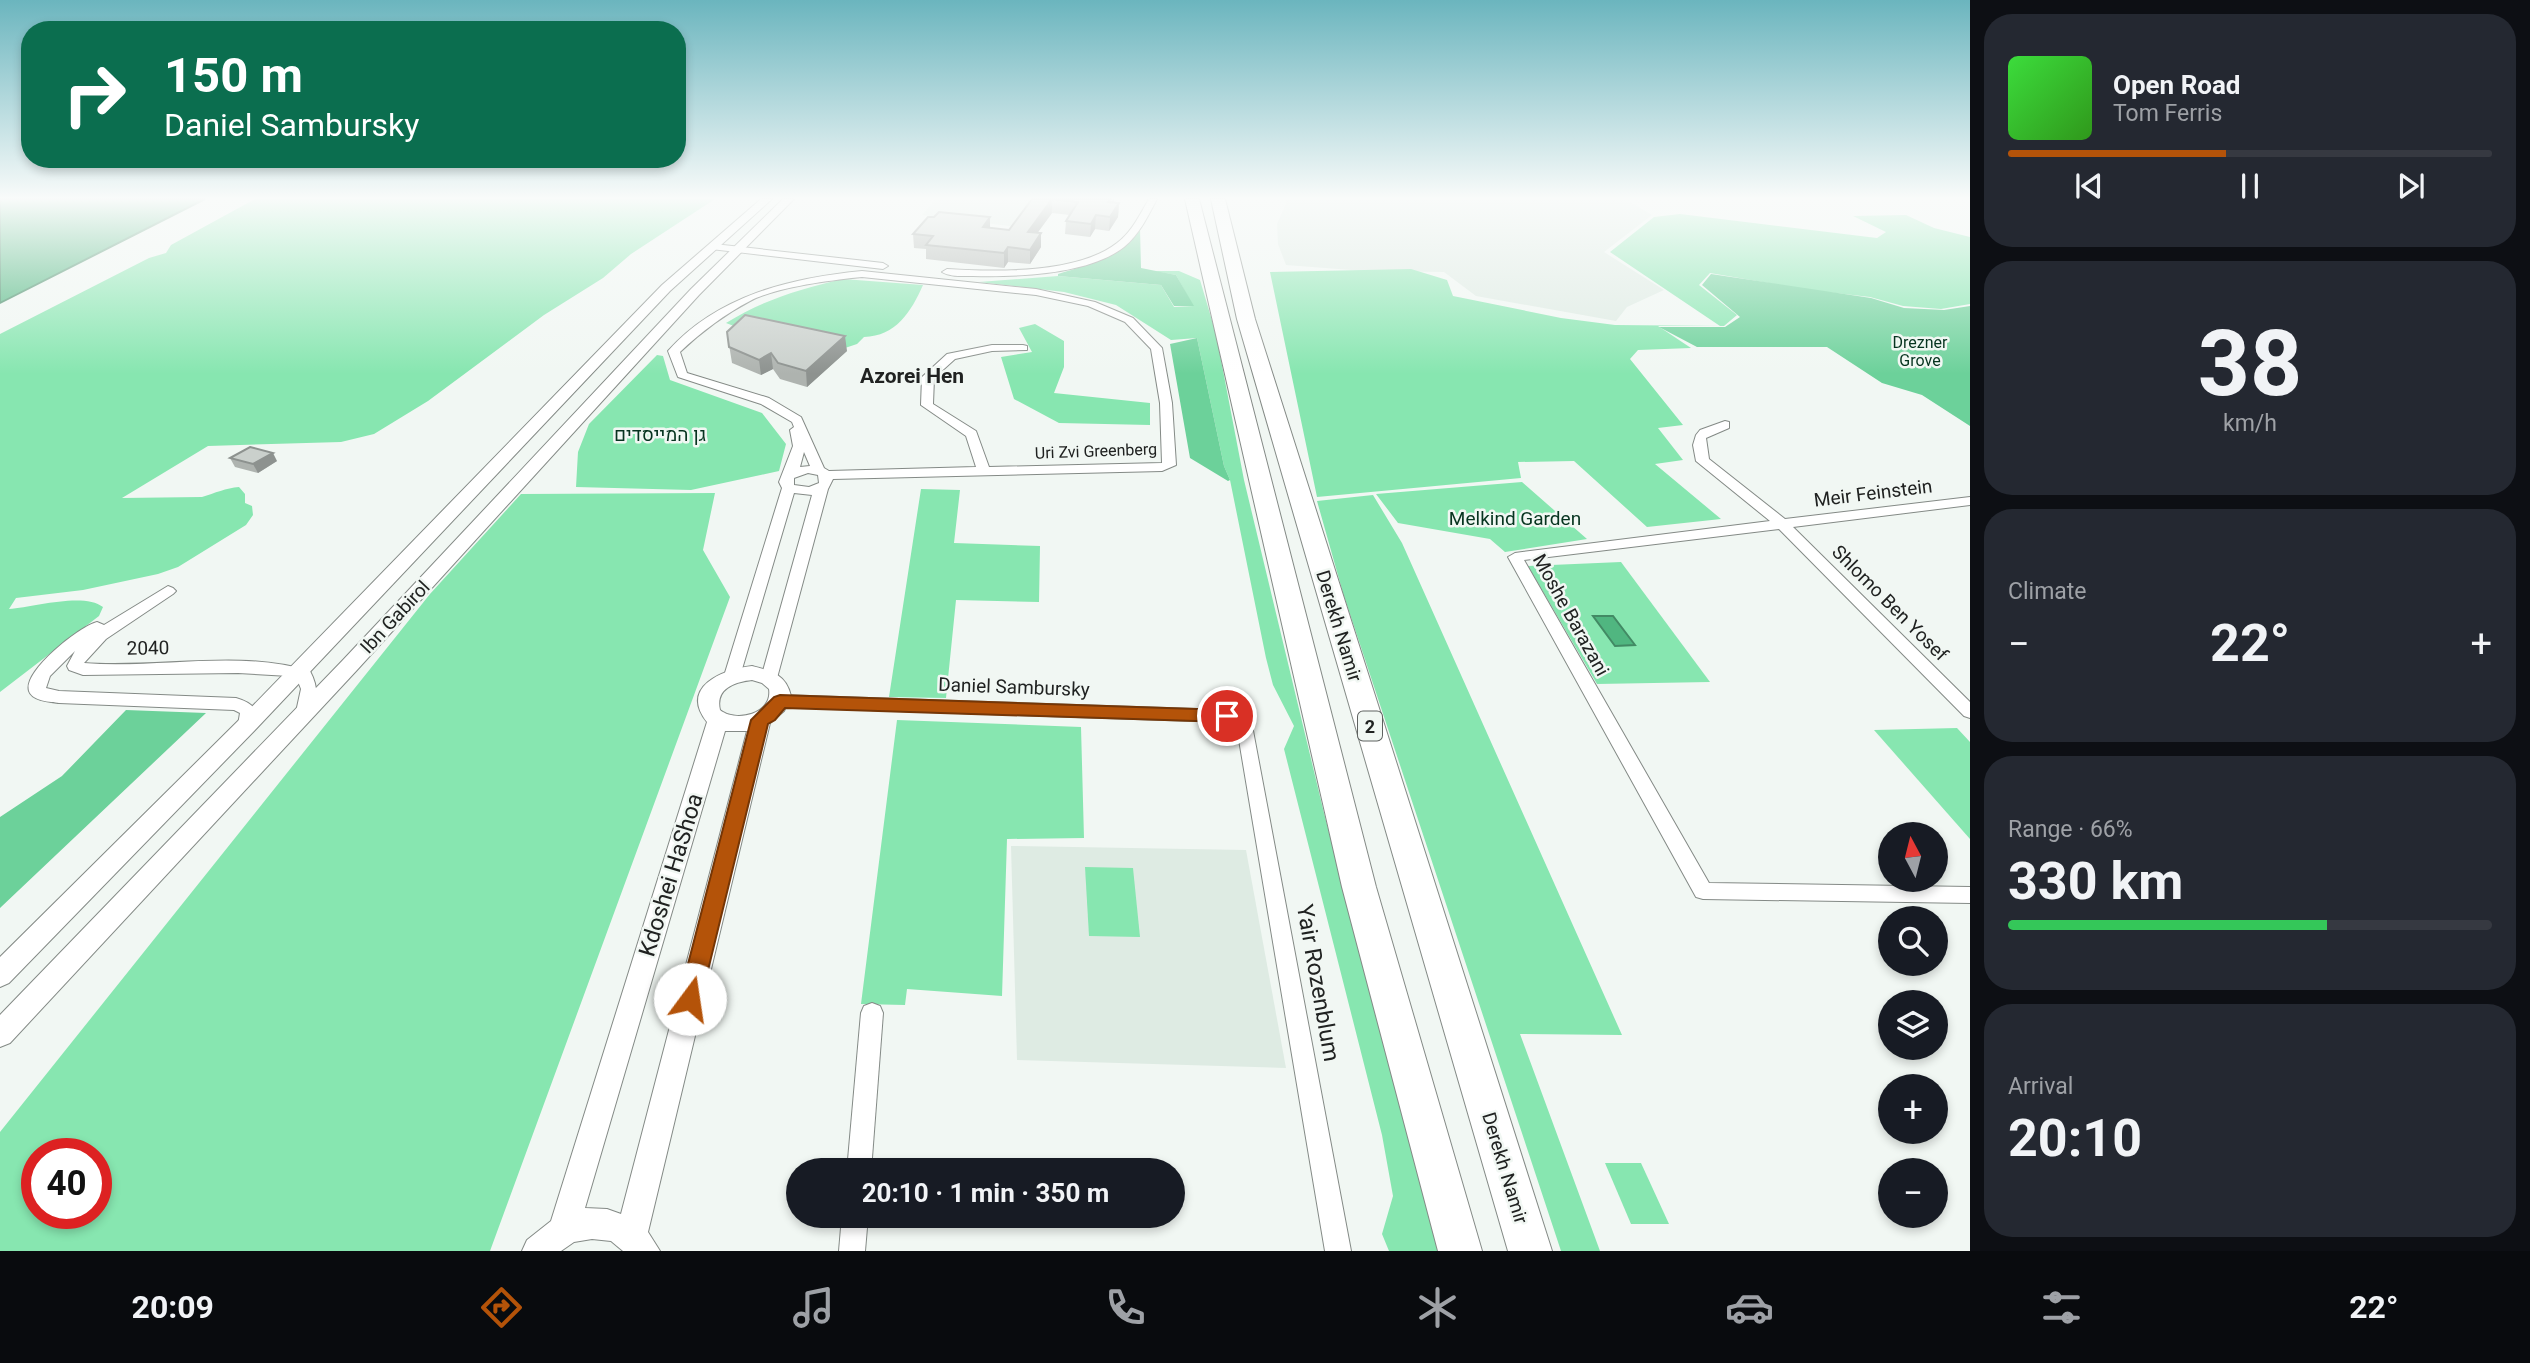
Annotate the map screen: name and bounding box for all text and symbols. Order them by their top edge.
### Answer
text: 150 m [164,47,303,104]
icon: right [49,49,140,140]
text: Open Road [2113,70,2241,100]
text: Tom Ferris [2113,100,2222,127]
text: Daniel Sambursky [164,106,419,144]
icon: previous [2070,167,2108,205]
icon: pause [2231,167,2269,205]
icon: next [2392,167,2430,205]
text: 38 [2198,311,2302,417]
park label: Drezner Grove [1893,333,1948,370]
district label: Azorei Hen [860,364,964,388]
text: km/h [2223,410,2277,437]
park label: גן המייסדים [614,423,706,446]
street label: Uri Zvi Greenberg [1035,439,1157,463]
street label: Meir Feinstein [1812,474,1934,512]
park label: Melkind Garden [1449,507,1581,530]
street label: Shlomo Ben Yosef [1827,540,1953,666]
street label: Moshe Barazani [1528,550,1614,680]
street label: Derekh Namir [1311,568,1367,685]
street label: Ibn Gabirol [355,576,435,658]
text: Climate [2008,578,2087,605]
text: 22° [2210,613,2290,674]
text: − [2008,622,2030,666]
text: + [2470,622,2492,666]
street label: 2040 [126,636,170,660]
street label: Daniel Sambursky [938,673,1090,701]
pin [1197,686,1257,746]
icon: arrive [1208,697,1246,735]
road number: 2 [1358,712,1382,740]
street label: Kdoshei HaShoa [633,790,709,960]
text: Range · 66% [2008,816,2133,843]
north arrow [1878,822,1948,892]
map controls [1878,822,1948,1228]
text: 330 km [2008,851,2183,912]
street label: Yair Rozenblum [1291,902,1345,1064]
button: search [1878,906,1948,976]
position arrow [653,962,727,1036]
button: layers [1878,990,1948,1060]
text: Arrival [2008,1073,2073,1100]
button: + [1878,1074,1948,1144]
text: 20:10 [2008,1108,2142,1169]
street label: Derekh Namir [1477,1110,1533,1227]
speed limit sign: 40 [21,1138,112,1229]
button: − [1878,1158,1948,1228]
text: 20:10 · 1 min · 350 m [862,1178,1109,1208]
icon: directions [477,1283,526,1332]
icon: music [789,1283,838,1332]
icon: phone [1101,1283,1150,1332]
icon: climate [1413,1283,1462,1332]
icon: car [1725,1283,1774,1332]
icon: filters [2037,1283,2086,1332]
text: 20:09 [132,1288,214,1326]
text: 22° [2349,1288,2398,1326]

